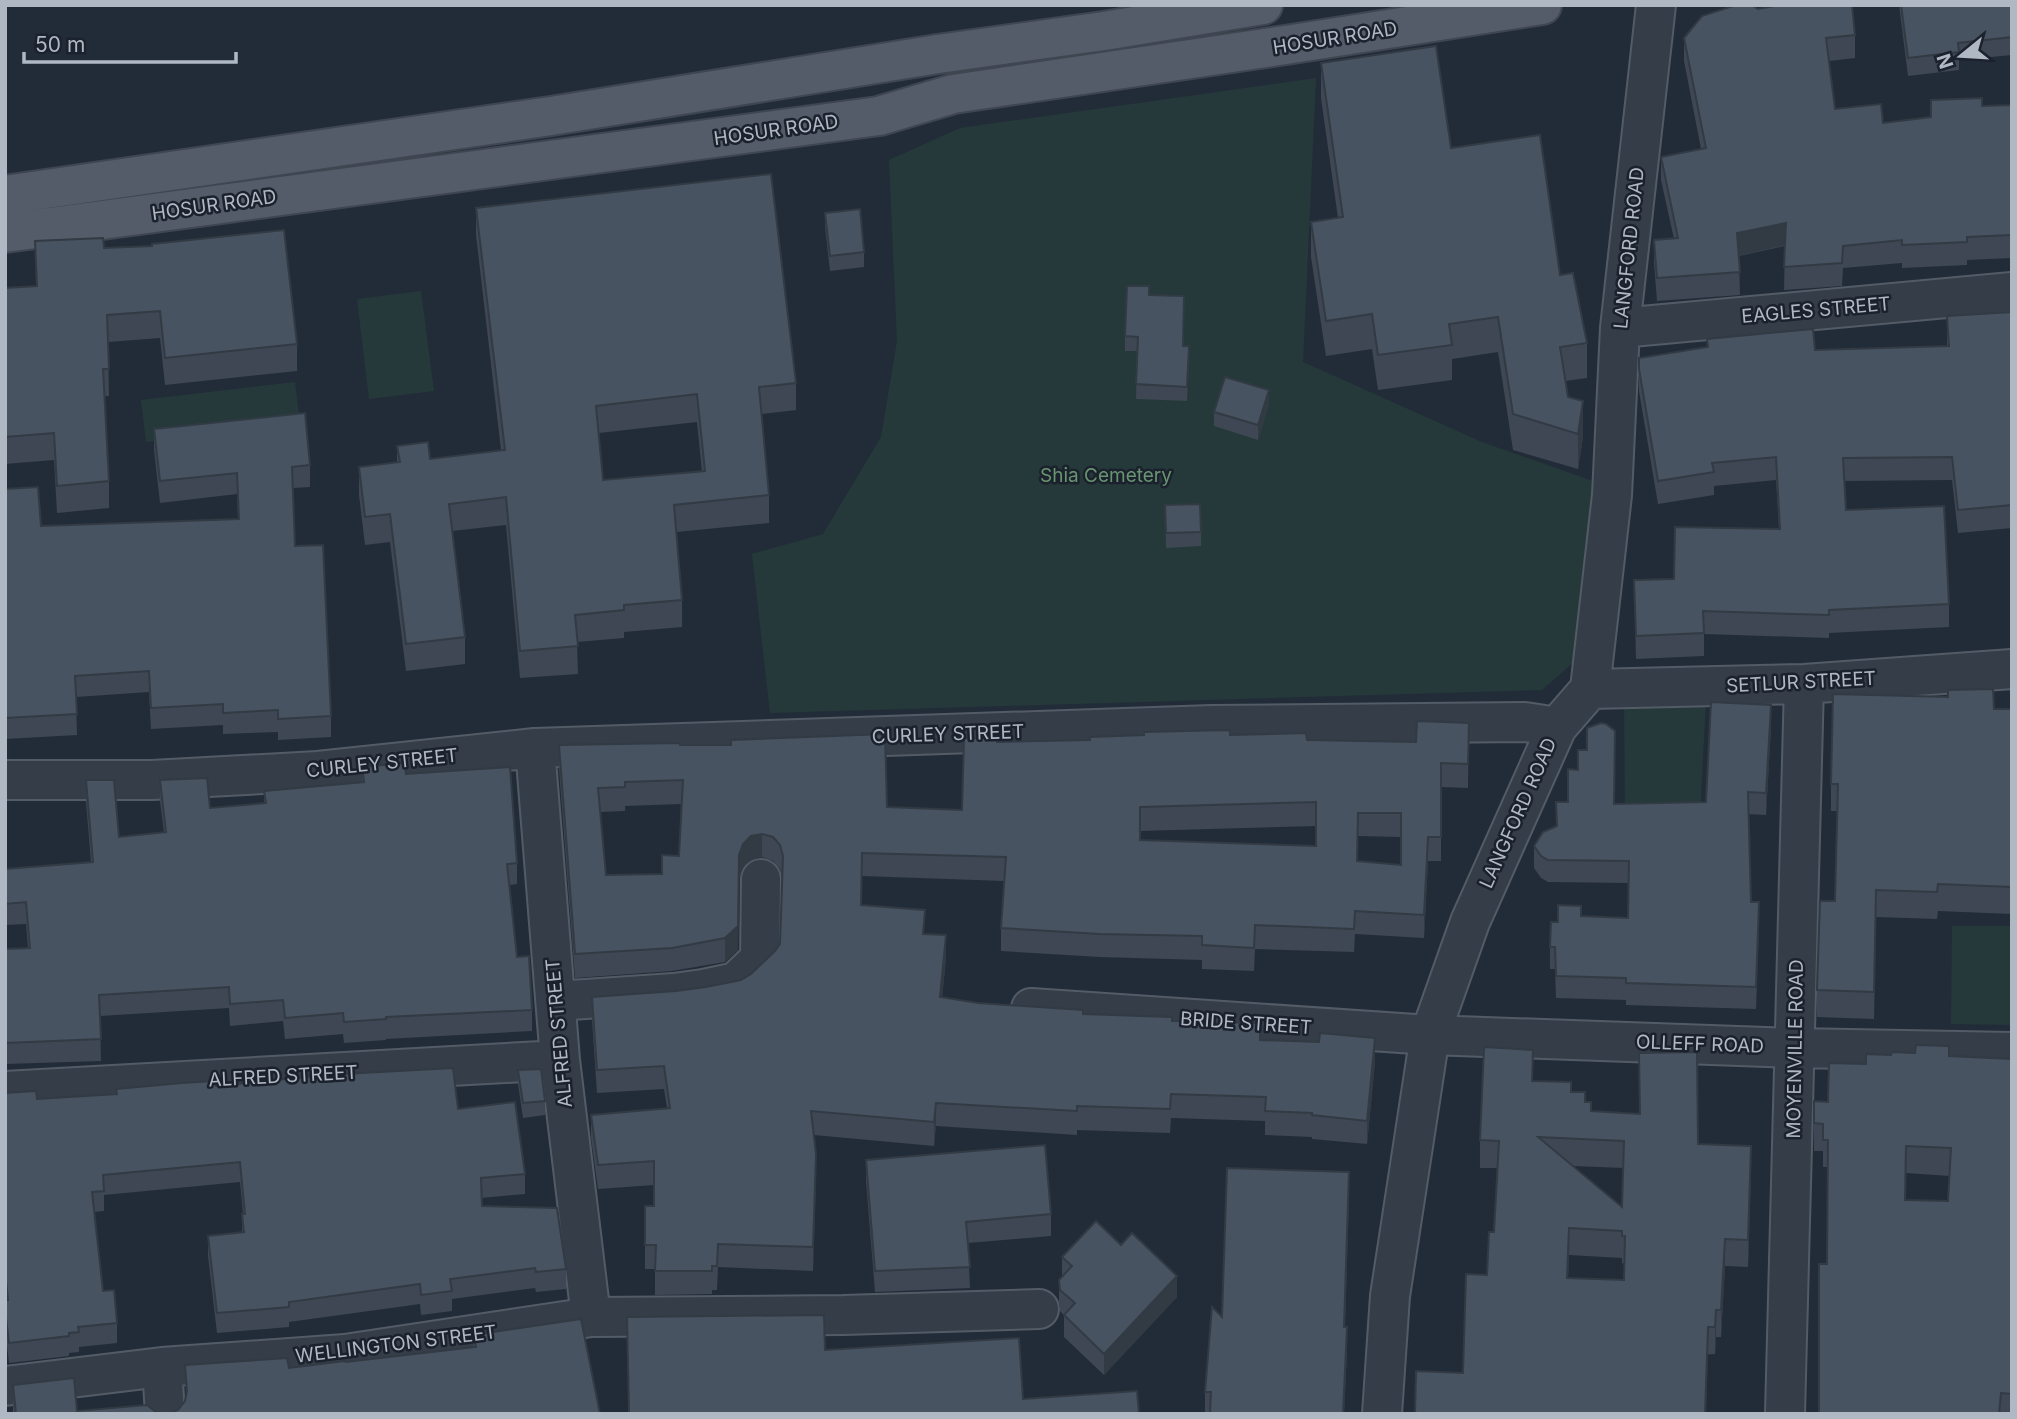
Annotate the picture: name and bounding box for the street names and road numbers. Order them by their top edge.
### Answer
street label: HOSUR ROAD [1271,17,1399,59]
street label: HOSUR ROAD [712,110,840,150]
street label: LANGFORD ROAD [1609,166,1649,330]
street label: HOSUR ROAD [150,185,278,225]
street label: EAGLES STREET [1741,292,1891,328]
street label: SETLUR STREET [1725,667,1877,697]
street label: CURLEY STREET [871,720,1025,748]
street label: LANGFORD ROAD [1474,734,1562,892]
street label: CURLEY STREET [305,744,459,782]
street label: ALFRED STREET [541,958,577,1108]
street label: MOYENVILLE ROAD [1782,959,1808,1139]
street label: BRIDE STREET [1179,1007,1313,1039]
street label: OLLEFF ROAD [1636,1030,1764,1058]
street label: ALFRED STREET [208,1061,358,1091]
street label: WELLINGTON STREET [294,1320,498,1368]

